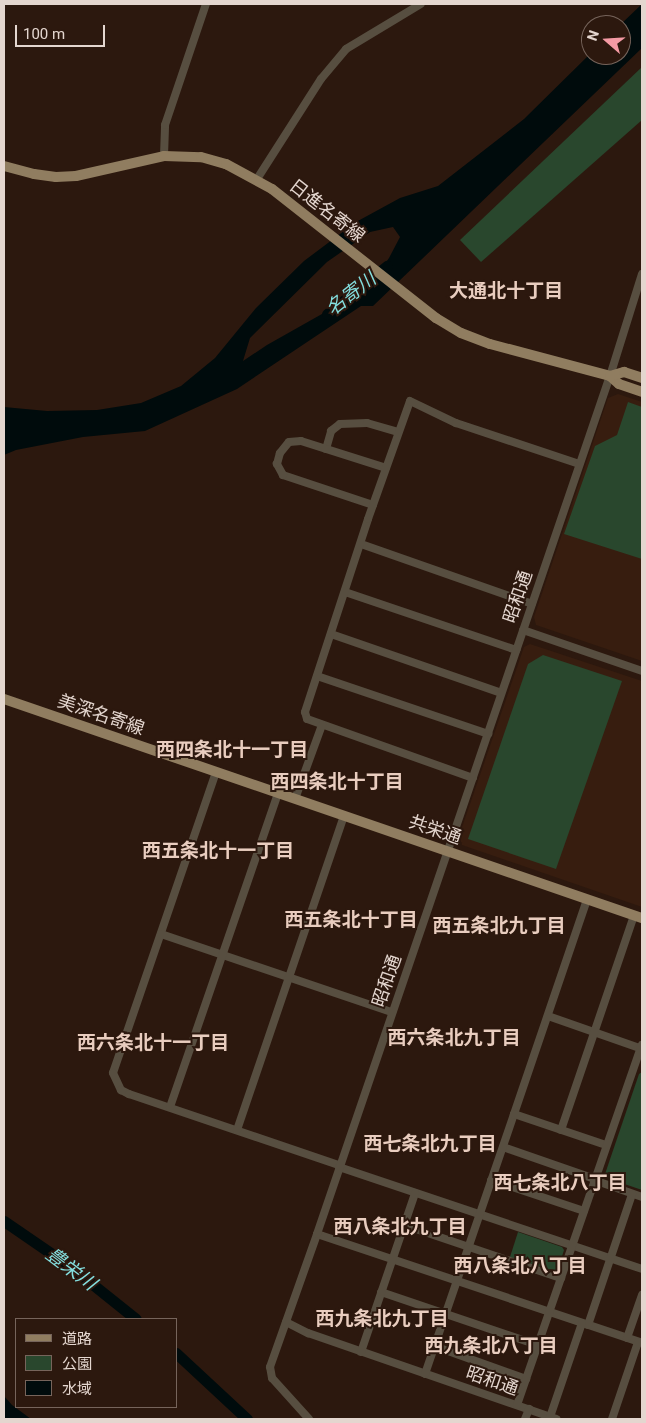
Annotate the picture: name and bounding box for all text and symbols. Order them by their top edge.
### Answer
scale bar [18,15,108,47]
north arrow [581,15,631,65]
text: 100 m [23,25,65,43]
text: N [584,28,602,43]
street label: 日進名寄線 [285,175,369,247]
water label: 名寄川 [322,267,380,321]
district label: 大通北十丁目 [449,280,563,302]
street label: 昭和通 [499,568,537,626]
street label: 美深名寄線 [55,690,147,740]
district label: 西四条北十一丁目 [156,739,308,761]
district label: 西四条北十丁目 [271,771,403,793]
street label: 共栄通 [406,811,464,849]
district label: 西五条北十一丁目 [142,840,294,862]
district label: 西五条北十丁目 [285,909,417,931]
district label: 西五条北九丁目 [433,915,565,937]
street label: 昭和通 [368,952,406,1010]
district label: 西六条北九丁目 [388,1027,520,1049]
district label: 西六条北十一丁目 [77,1032,229,1054]
district label: 西七条北九丁目 [364,1133,496,1155]
district label: 西七条北八丁目 [494,1172,626,1194]
district label: 西八条北九丁目 [334,1216,466,1238]
water label: 豊栄川 [41,1243,101,1295]
district label: 西八条北八丁目 [454,1255,586,1277]
district label: 西九条北九丁目 [316,1308,448,1330]
legend [15,1318,178,1408]
text: 道路 [62,1330,92,1348]
district label: 西九条北八丁目 [425,1335,557,1357]
text: 公園 [62,1355,92,1373]
street label: 昭和通 [463,1362,521,1400]
text: 水域 [62,1380,92,1398]

